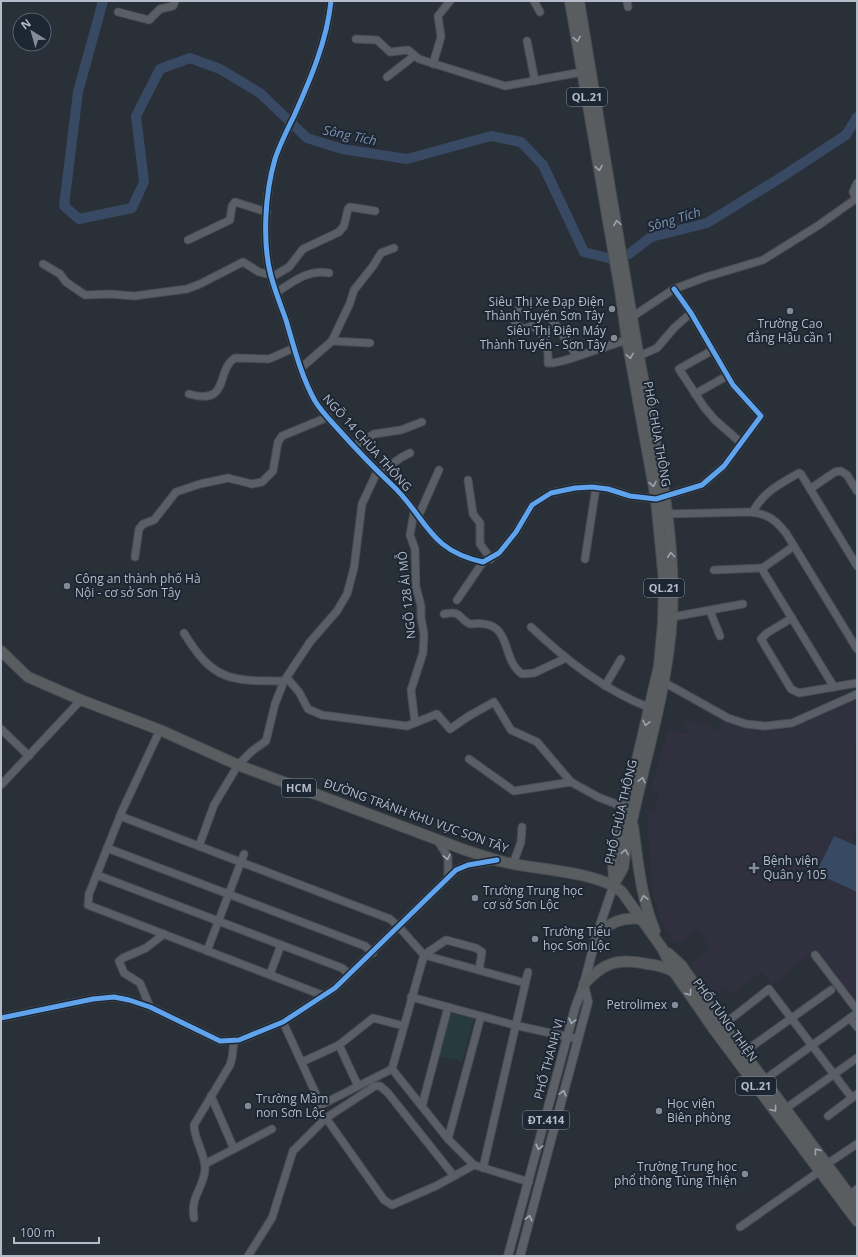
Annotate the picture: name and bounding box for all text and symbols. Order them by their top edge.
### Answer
north arrow [12,12,52,52]
text: N [18,15,34,32]
one-way arrow [572,36,580,43]
road number: QL.21 [567,88,607,106]
water label: Sông Tích [321,121,379,149]
one-way arrow [594,164,603,171]
water label: Sông Tích [645,202,703,236]
one-way arrow [613,220,622,226]
place label: Siêu Thị Xe Đạp Điện Thành Tuyến Sơn Tây [485,293,605,324]
marker: Siêu Thị Xe Đạp Điện Thành Tuyến Sơn Tây [607,304,617,314]
marker: Trường Cao đẳng Hậu cần 1 [785,306,795,316]
place label: Trường Cao đẳng Hậu cần 1 [747,315,833,346]
place label: Siêu Thị Điện Máy Thành Tuyến - Sơn Tây [480,322,607,353]
marker: Siêu Thị Điện Máy Thành Tuyến - Sơn Tây [609,333,619,343]
one-way arrow [625,353,633,359]
street label: PHỐ CHÙA THÔNG [640,380,675,488]
street label: NGÕ 14 CHÙA THÔNG [319,390,416,495]
one-way arrow [648,481,657,487]
street label: NGÕ 128 ÁI MỖ [392,550,420,640]
one-way arrow [667,552,676,558]
place label: Công an thành phố Hà Nội - cơ sở Sơn Tây [75,570,201,601]
road number: QL.21 [644,579,684,597]
marker: Công an thành phố Hà Nội - cơ sở Sơn Tây [62,581,72,591]
one-way arrow [642,720,651,727]
street label: PHỐ CHÙA THÔNG [600,758,641,866]
street label: ĐƯỜNG TRÁNH KHU VỰC SƠN TÂY [322,774,511,857]
one-way arrow [637,777,645,783]
road number: HCM [282,779,316,797]
one-way arrow [621,849,629,855]
place label: Bệnh viện Quân y 105 [763,852,827,883]
one-way arrow [443,854,451,860]
marker: Bệnh viện Quân y 105 [748,862,760,874]
place label: Trường Trung học cơ sở Sơn Lộc [483,882,583,913]
marker: Trường Trung học cơ sở Sơn Lộc [470,893,480,903]
one-way arrow [641,895,649,901]
place label: Trường Tiểu học Sơn Lộc [543,923,611,954]
marker: Trường Tiểu học Sơn Lộc [530,934,540,944]
street label: PHỐ TÙNG THIỆN [689,975,761,1065]
one-way arrow [684,989,692,996]
place label: Petrolimex [606,996,668,1013]
marker: Petrolimex [670,1000,680,1010]
street label: PHỐ THANH VỊ [530,1017,567,1101]
one-way arrow [568,1017,577,1024]
road number: QL.21 [736,1077,776,1095]
one-way arrow [558,1089,567,1096]
place label: Trường Mầm non Sơn Lộc [256,1090,328,1121]
place label: Học viện Biên phòng [667,1095,731,1126]
marker: Trường Mầm non Sơn Lộc [243,1101,253,1111]
one-way arrow [769,1105,776,1112]
marker: Học viện Biên phòng [654,1106,664,1116]
road number: ĐT.414 [523,1111,569,1129]
one-way arrow [535,1143,543,1150]
one-way arrow [814,1148,822,1155]
place label: Trường Trung học phổ thông Tùng Thiện [614,1158,737,1189]
marker: Trường Trung học phổ thông Tùng Thiện [740,1169,750,1179]
one-way arrow [524,1215,533,1222]
scale bar [14,1219,99,1245]
text: 100 m [20,1224,55,1241]

